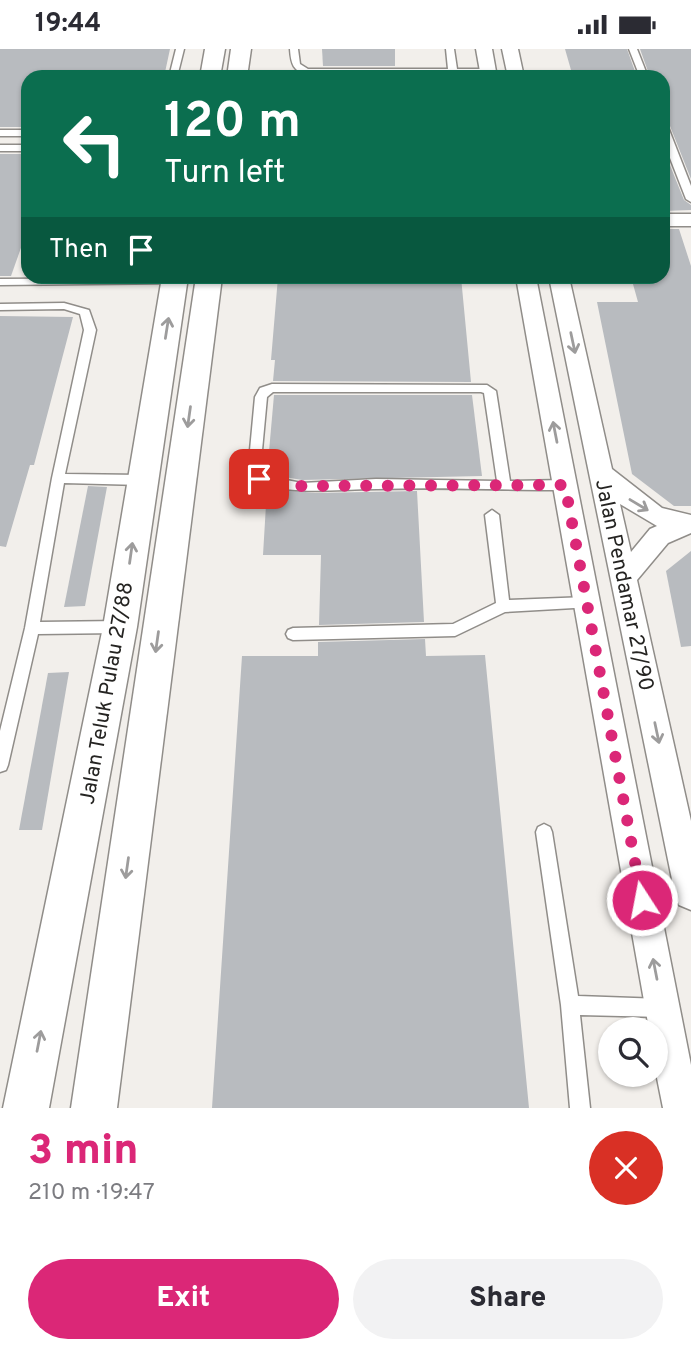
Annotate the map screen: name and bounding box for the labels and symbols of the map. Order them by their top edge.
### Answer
one-way arrow [161,317,174,340]
one-way arrow [566,331,580,354]
one-way arrow [182,405,195,428]
one-way arrow [548,421,561,444]
pin [229,449,289,509]
street label: Jalan Pendamar 27/90 [588,477,659,694]
one-way arrow [628,499,648,513]
one-way arrow [125,542,138,565]
street label: Jalan Teluk Pulau 27/88 [75,580,140,807]
one-way arrow [151,630,164,653]
one-way arrow [650,721,664,744]
one-way arrow [120,856,133,878]
position arrow [605,863,679,937]
one-way arrow [648,958,661,981]
one-way arrow [33,1030,46,1053]

